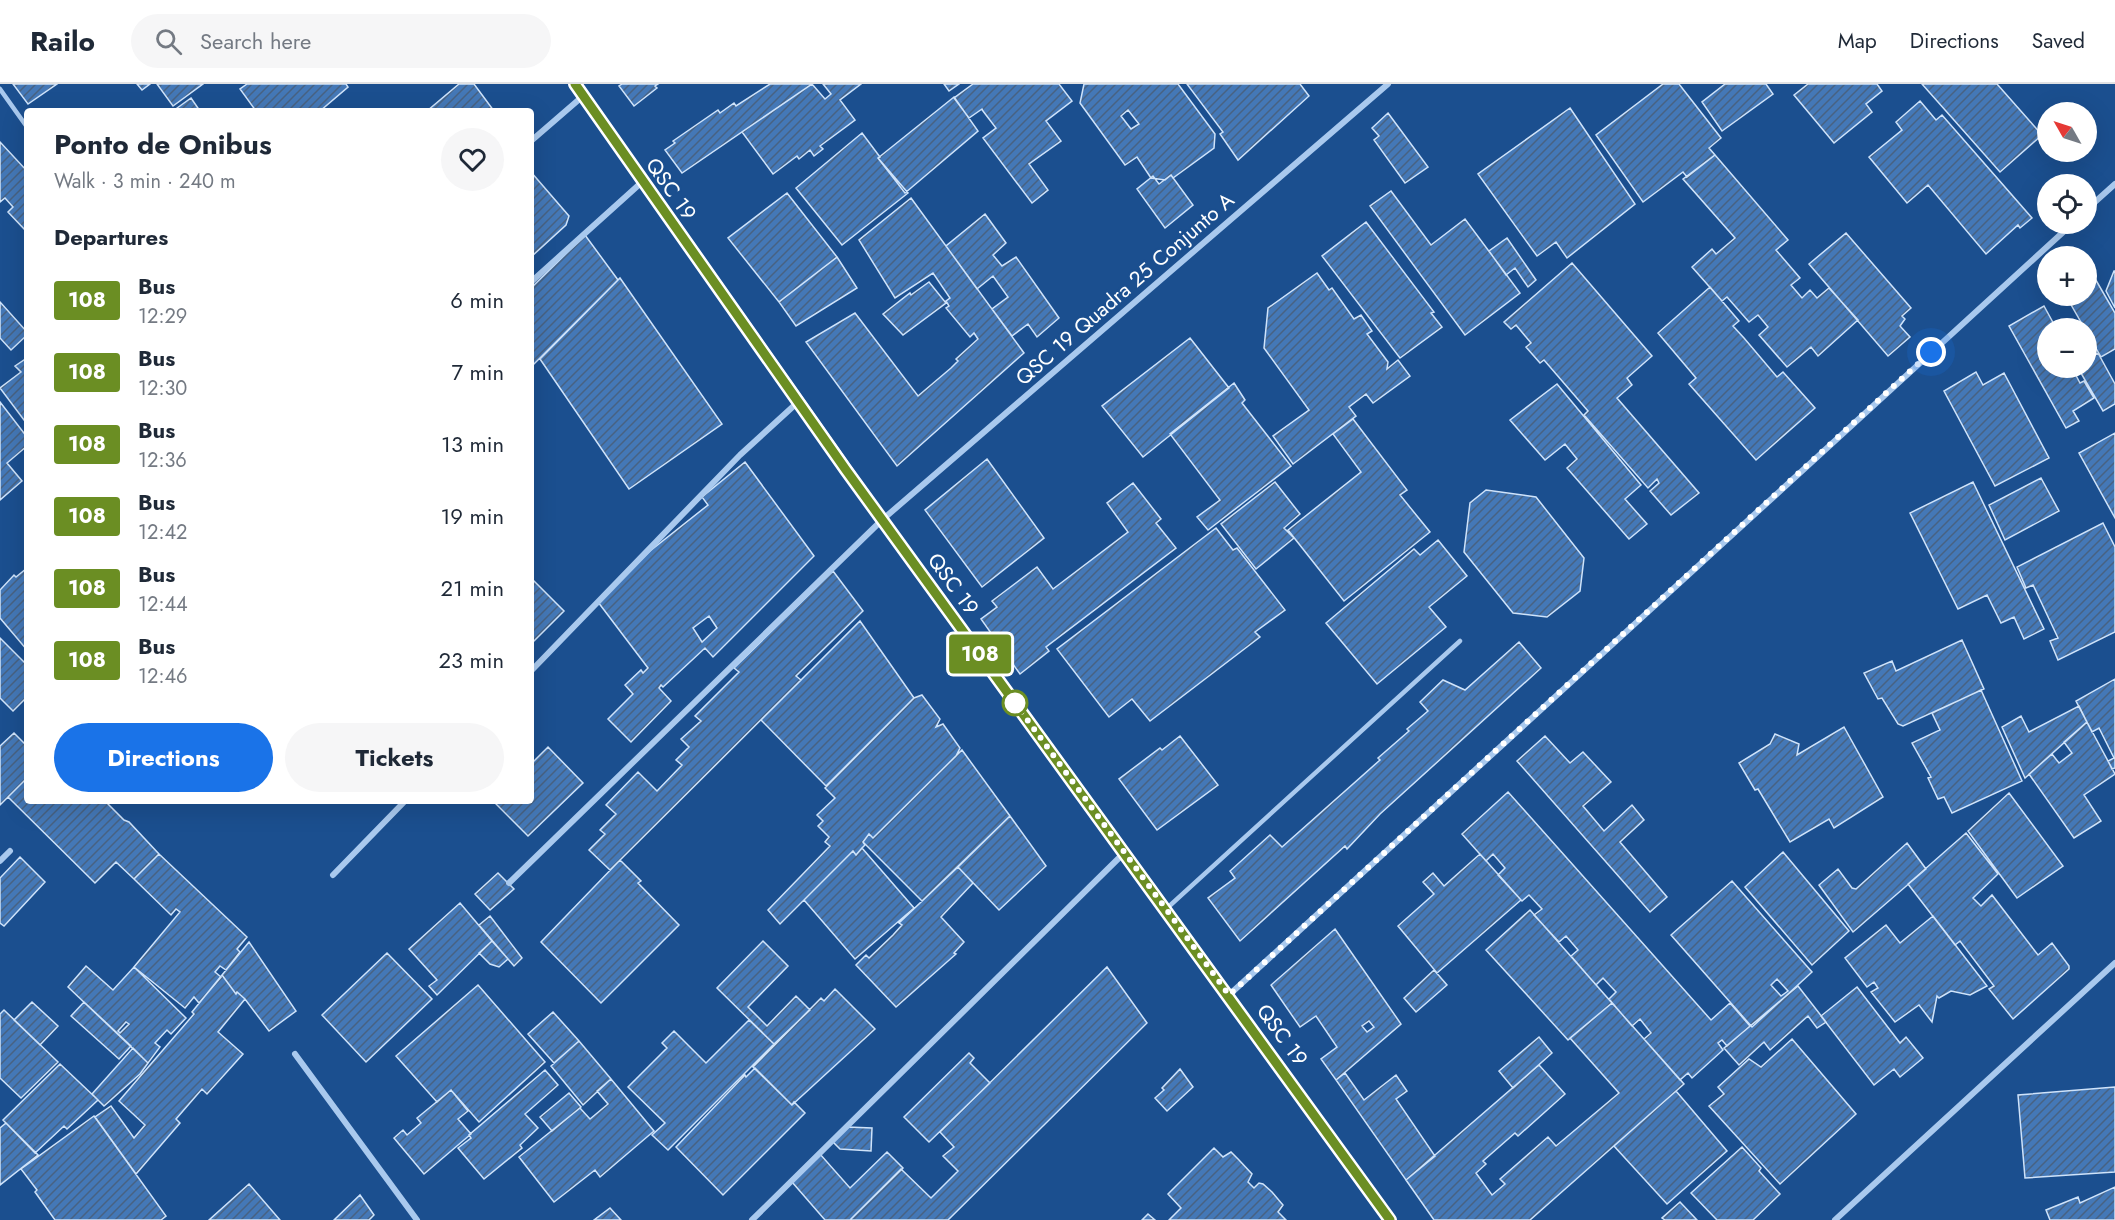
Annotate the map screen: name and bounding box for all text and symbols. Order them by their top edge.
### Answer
search box [131,14,551,68]
text: Railo [30,21,95,62]
icon: search [152,25,185,58]
text: Search here [200,25,311,57]
text: Map [1838,26,1877,56]
text: Directions [1910,26,1999,56]
text: Saved [2032,26,2085,56]
north arrow [2037,102,2097,162]
map controls [2037,102,2097,378]
text: Ponto de Onibus [54,124,272,165]
button: heart [441,128,504,191]
street label: QSC 19 [639,152,703,226]
text: Walk · 3 min · 240 m [54,167,236,196]
button: locate [2037,174,2097,234]
street label: QSC 19 Quadra 25 Conjunto A [1009,185,1241,392]
text: Departures [54,221,168,253]
button: + [2037,246,2097,306]
text: Bus [138,270,175,302]
text: 6 min [450,284,504,316]
text: 108 [68,285,106,315]
text: 12:29 [138,302,187,331]
button: − [2037,318,2097,378]
your location [1916,337,1946,367]
text: Bus [138,342,175,374]
text: 7 min [451,356,504,388]
text: 108 [68,357,106,387]
text: 12:30 [138,374,187,403]
text: Bus [138,414,175,446]
text: 13 min [441,428,504,460]
text: 108 [68,429,106,459]
text: 12:36 [138,446,187,475]
text: Bus [138,486,175,518]
text: 19 min [440,500,504,532]
text: 108 [68,501,106,531]
text: 12:42 [138,518,187,547]
street label: QSC 19 [920,547,986,621]
text: Bus [138,558,175,590]
text: 21 min [441,572,504,604]
text: 108 [68,573,106,603]
text: 12:44 [138,590,188,619]
text: Bus [138,630,175,662]
line badge: 108 [946,634,1014,674]
text: 108 [961,639,999,669]
text: 23 min [438,644,504,676]
text: 108 [68,645,106,675]
text: 12:46 [138,662,188,691]
unlabelled marker [1002,690,1028,716]
button: Directions [54,723,273,792]
button: Tickets [285,723,504,792]
street label: QSC 19 [1249,998,1315,1072]

